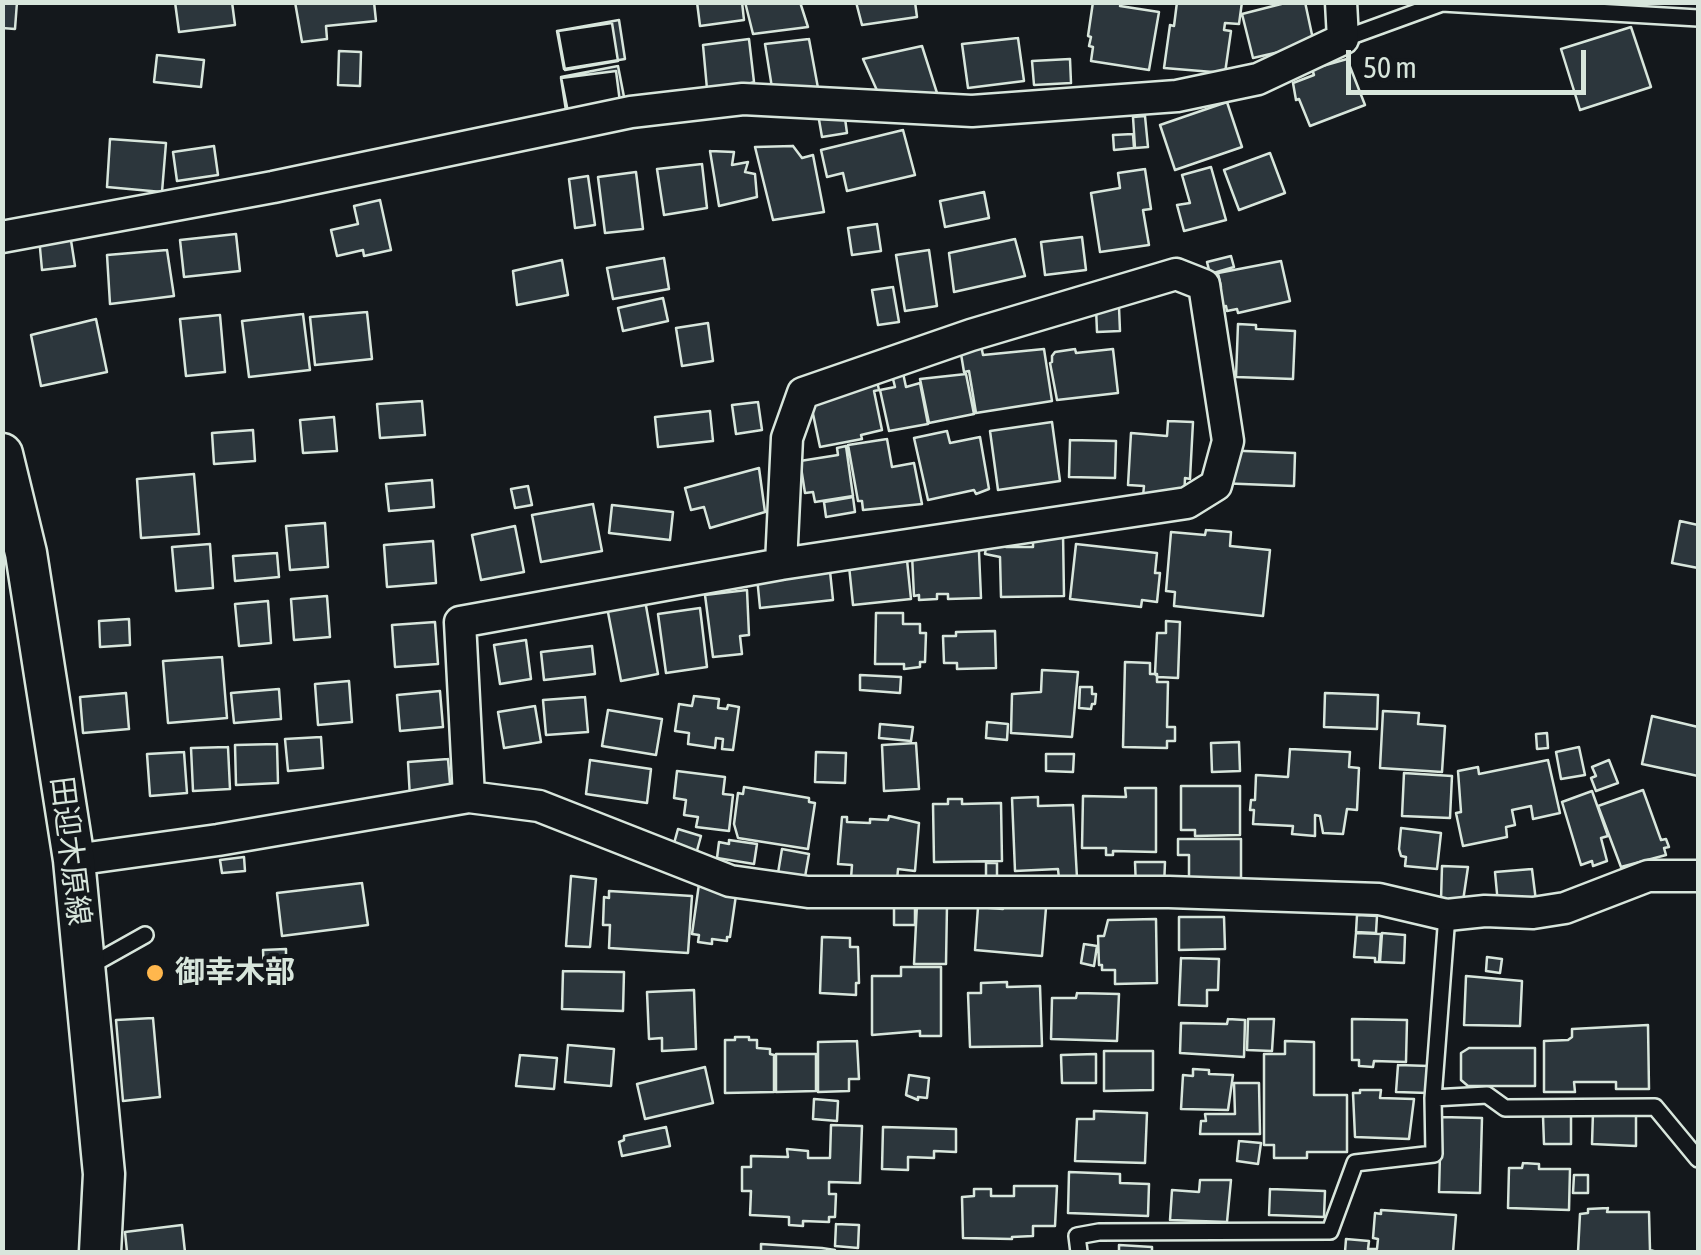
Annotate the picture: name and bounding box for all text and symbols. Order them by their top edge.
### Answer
scale bar [1351,30,1591,92]
text: 50 m [1363,50,1417,84]
street label: 田迎木原線 [43,774,97,928]
place label: 御幸木部 [175,955,295,991]
marker: 御幸木部 [144,962,166,984]

